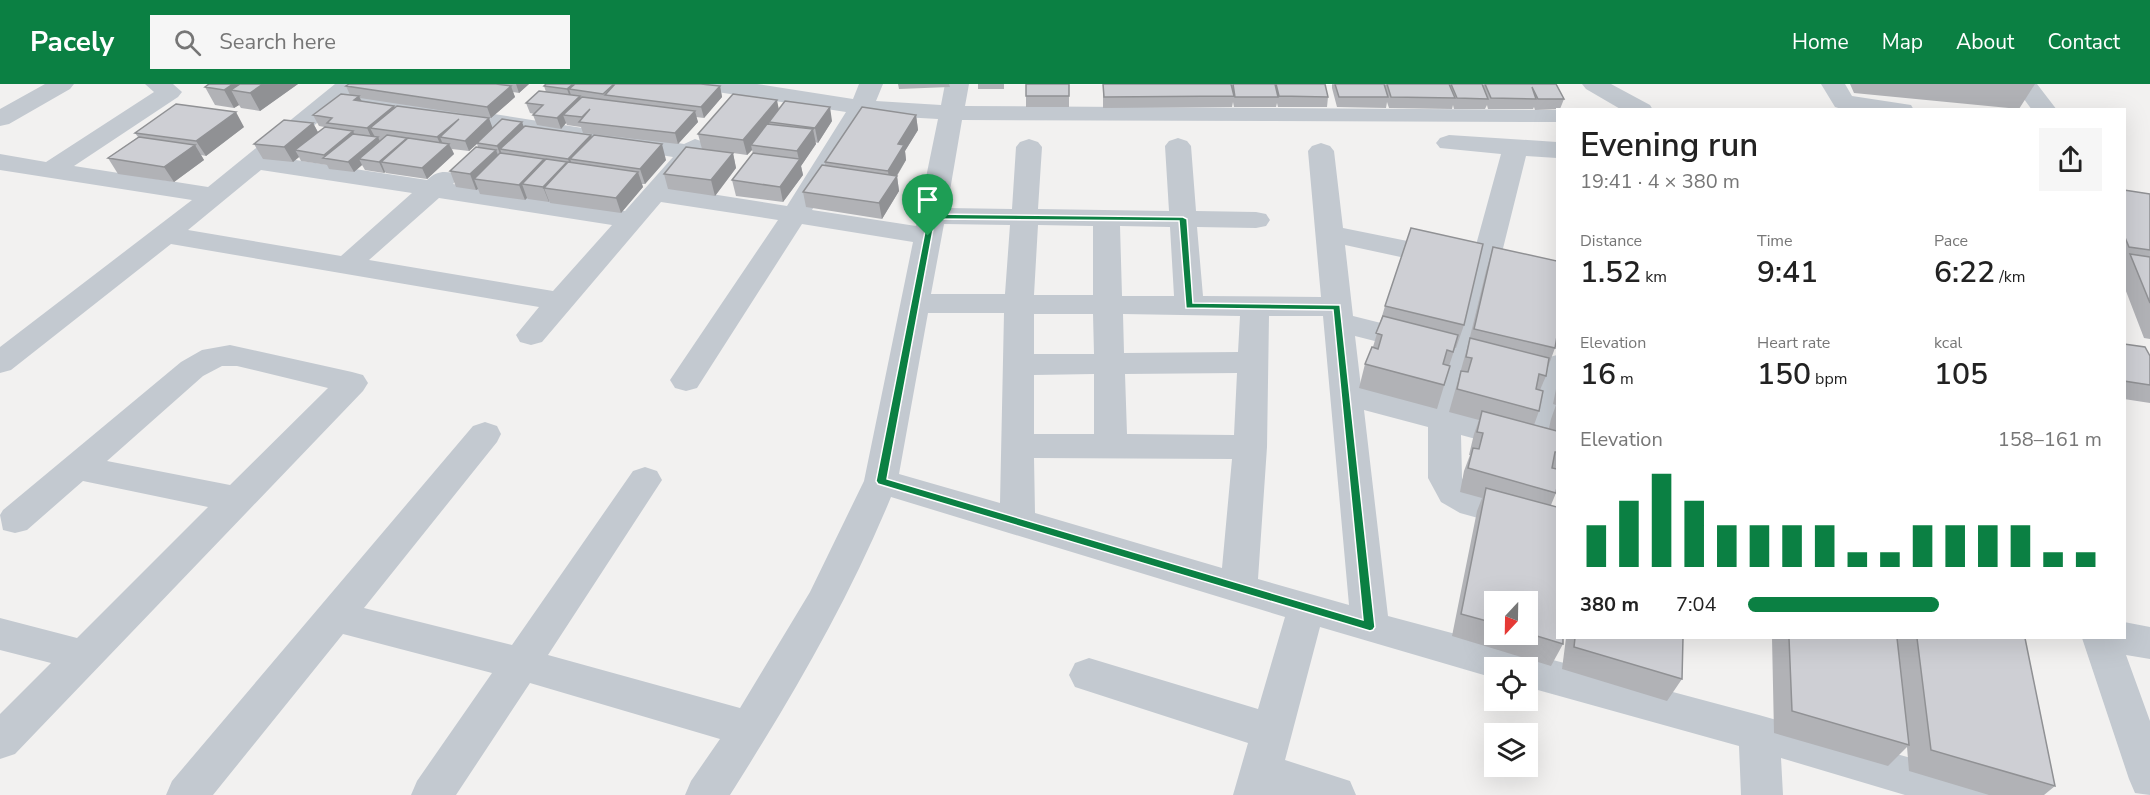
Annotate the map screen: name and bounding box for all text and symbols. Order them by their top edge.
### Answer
search box [150,15,570,69]
text: Pacely [30,23,114,61]
icon: search [171,26,204,59]
text: Search here [219,27,336,57]
text: Home [1792,28,1849,56]
text: Map [1882,28,1923,56]
text: About [1956,28,2014,56]
text: Contact [2047,28,2120,56]
text: Evening run [1580,123,1758,168]
button: share [2039,128,2102,191]
text: 19:41 · 4 × 380 m [1580,168,1740,195]
pin [902,174,953,236]
icon: arrive [911,183,944,216]
text: Distance [1580,230,1642,252]
text: Time [1757,230,1793,252]
text: Pace [1934,230,1968,252]
text: 1.52 [1580,252,1641,293]
text: 9:41 [1757,252,1818,293]
text: 6:22 [1934,252,1995,293]
text: km [1641,266,1667,288]
text: /km [1995,266,2025,288]
text: Elevation [1580,332,1646,354]
text: Heart rate [1757,332,1830,354]
text: kcal [1934,332,1962,354]
text: 16 [1580,354,1616,395]
text: 150 [1757,354,1811,395]
text: 105 [1934,354,1988,395]
text: m [1616,368,1634,390]
text: bpm [1811,368,1847,390]
text: Elevation [1580,426,1663,453]
text: 158–161 m [1998,426,2102,453]
north arrow [1484,591,1538,645]
map controls [1484,591,1538,777]
text: 380 m [1580,591,1639,618]
text: 7:04 [1676,591,1717,618]
button: locate [1484,657,1538,711]
button: layers [1484,723,1538,777]

